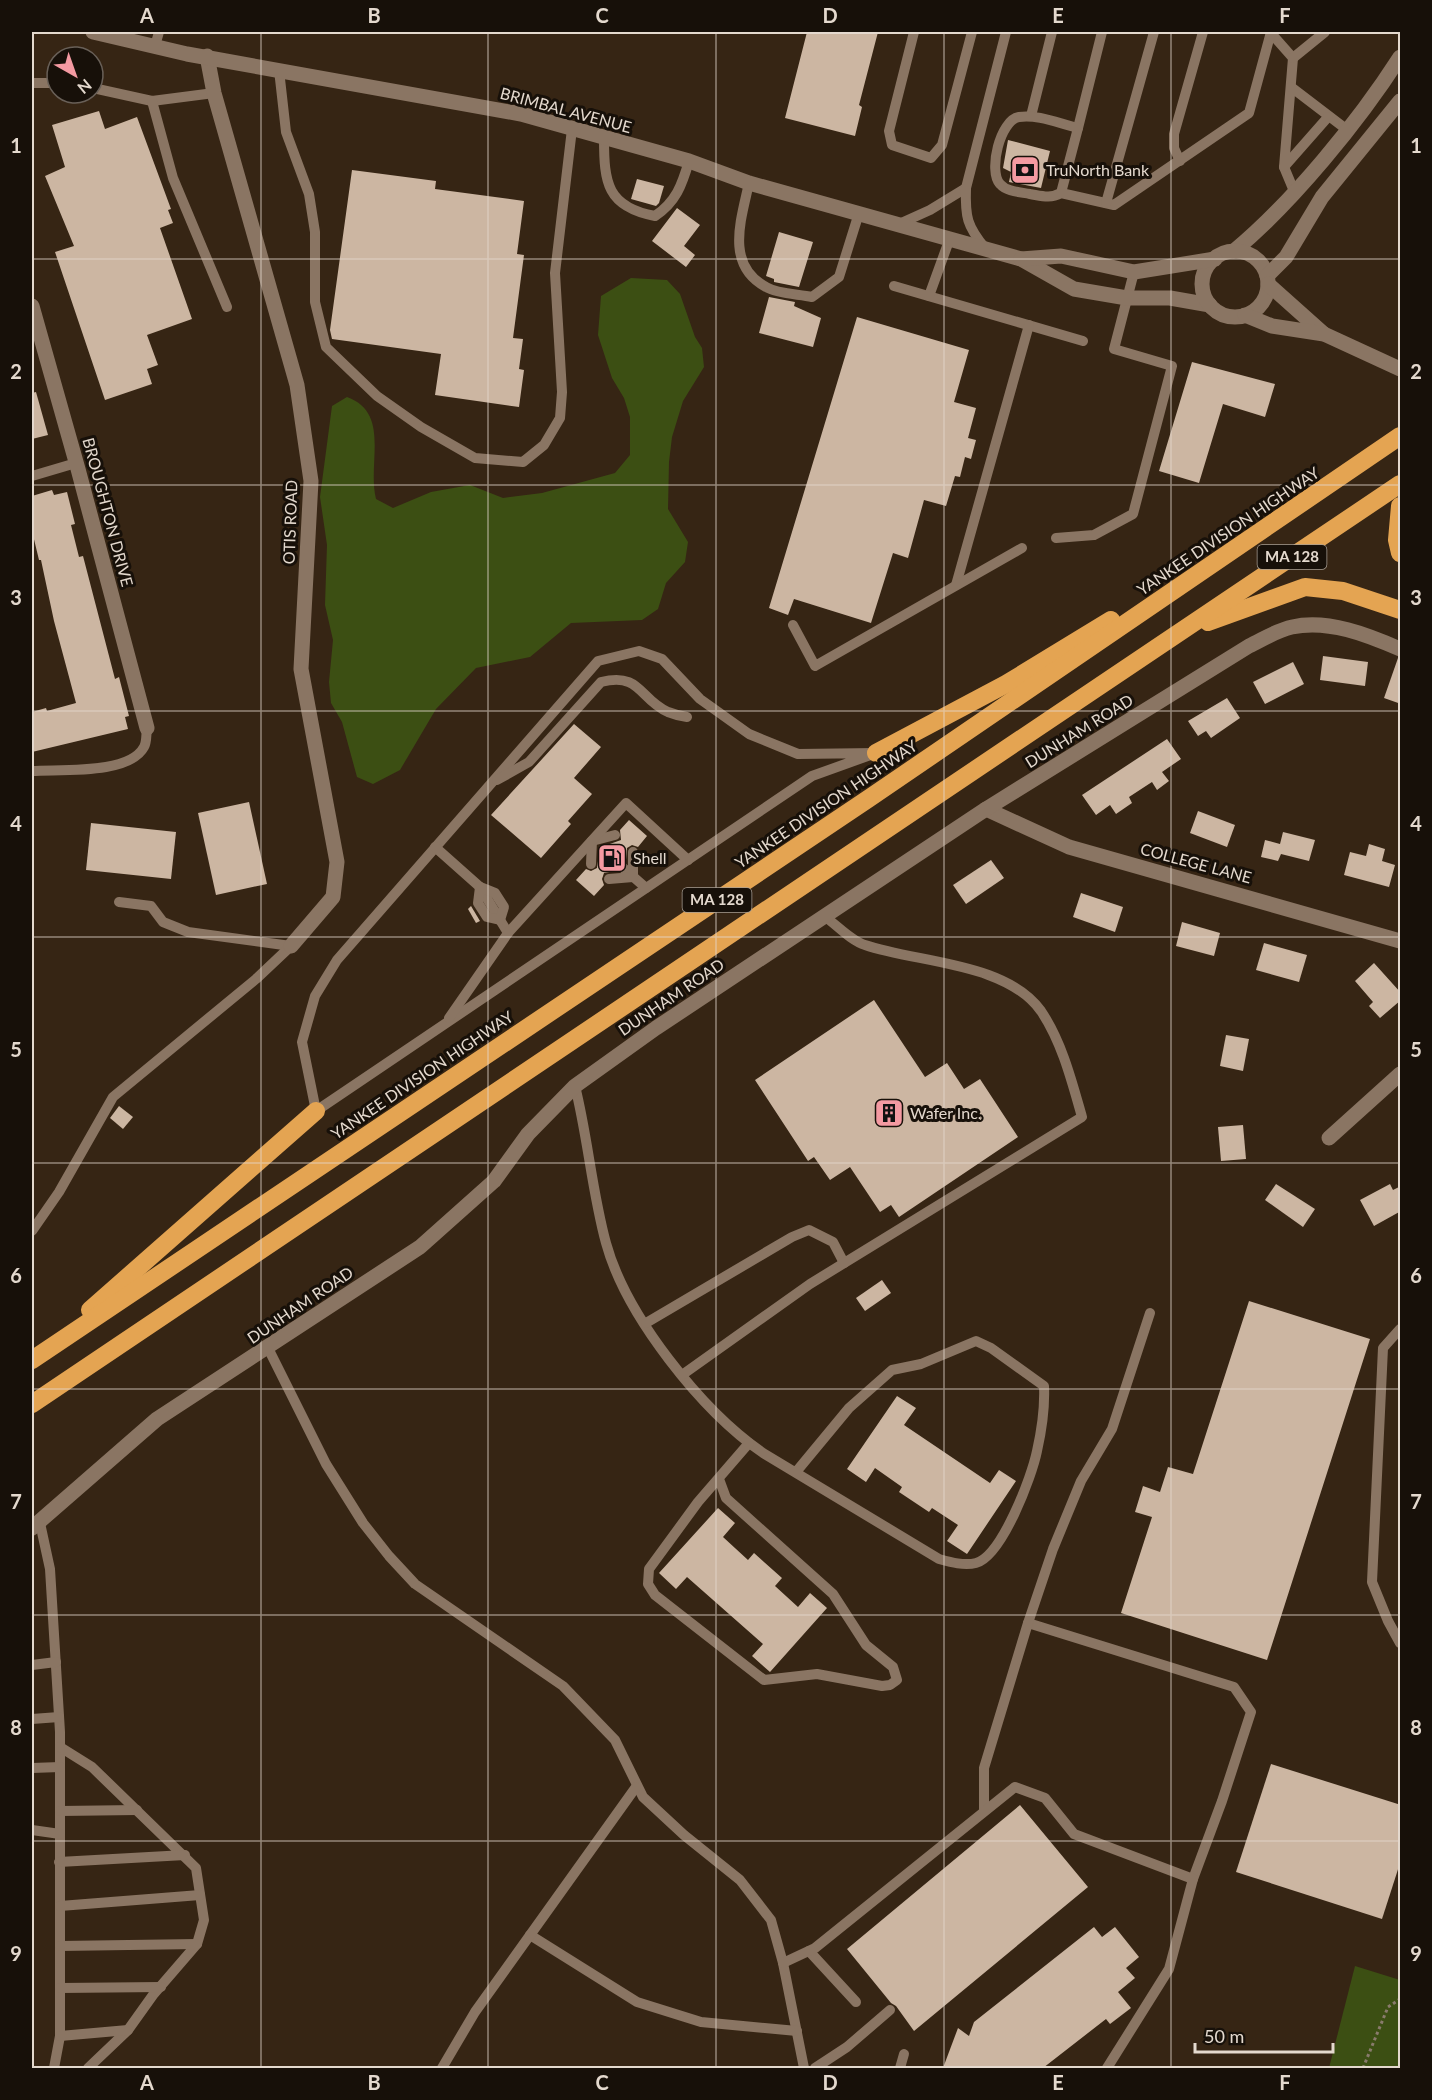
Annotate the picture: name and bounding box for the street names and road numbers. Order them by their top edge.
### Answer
street label: BRIMBAL AVENUE [498,83,634,136]
street label: BROUGHTON DRIVE [79,435,138,588]
street label: YANKEE DIVISION HIGHWAY [1133,462,1322,599]
street label: OTIS ROAD [279,479,300,564]
road number: MA 128 [1258,545,1326,569]
street label: DUNHAM ROAD [1021,690,1136,771]
street label: YANKEE DIVISION HIGHWAY [731,735,920,872]
street label: COLLEGE LANE [1138,839,1254,886]
road number: MA 128 [682,888,752,912]
street label: DUNHAM ROAD [614,954,727,1039]
street label: YANKEE DIVISION HIGHWAY [327,1006,516,1143]
street label: DUNHAM ROAD [243,1262,356,1347]

